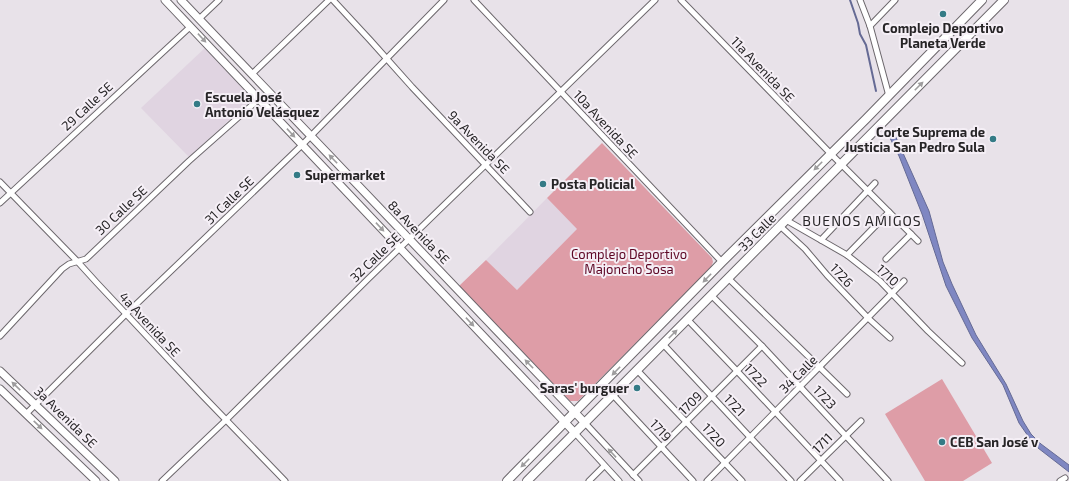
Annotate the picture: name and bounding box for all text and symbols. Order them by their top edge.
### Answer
marker: Complejo Deportivo Planeta Verde [938,9,948,19]
place label: Complejo Deportivo Planeta Verde [882,20,1004,51]
street label: 11a Avenida SE [728,33,798,105]
one-way arrow [197,34,206,43]
street label: 29 Calle SE [58,78,116,134]
one-way arrow [914,81,924,90]
street label: 10a Avenida SE [570,87,642,161]
place label: Escuela José Antonio Velásquez [205,89,319,120]
marker: Escuela José Antonio Velásquez [192,99,202,109]
street label: 9a Avenida SE [445,107,513,177]
place label: Corte Suprema de Justicia San Pedro Sula [845,124,985,155]
one-way arrow [286,128,296,138]
marker: Corte Suprema de Justicia San Pedro Sula [988,134,998,144]
one-way arrow [328,154,338,164]
one-way arrow [814,161,823,171]
place label: Supermarket [305,167,386,183]
marker: Supermarket [292,170,302,180]
street label: 31 Calle SE [201,173,257,227]
place label: Posta Policial [551,176,635,192]
marker: Posta Policial [538,179,548,189]
street label: 30 Calle SE [92,182,150,238]
street label: 8a Avenida SE [385,197,453,267]
street label: 33 Calle [735,210,779,254]
district label: BUENOS AMIGOS [802,212,922,229]
one-way arrow [376,222,385,232]
street label: 32 Calle SE [346,229,404,285]
park label: Complejo Deportivo Majoncho Sosa [571,246,687,277]
street label: 1726 [827,260,857,290]
street label: 1710 [873,261,903,289]
one-way arrow [702,273,712,283]
street label: 4a Avenida SE [116,288,184,360]
one-way arrow [465,317,475,327]
one-way arrow [668,329,678,339]
street label: 34 Calle [776,352,820,396]
one-way arrow [524,359,534,369]
street label: 1722 [741,360,771,390]
one-way arrow [611,366,621,376]
place label: Saras' burguer [540,380,629,396]
one-way arrow [11,381,21,391]
street label: 1723 [810,382,840,412]
street label: 3a Avenida SE [31,383,101,451]
marker: Saras' burguer [632,383,642,393]
street label: 1709 [675,388,705,418]
street label: 1721 [721,391,749,419]
street label: 1719 [647,416,675,444]
one-way arrow [33,420,43,430]
street label: 1720 [699,420,729,450]
street label: 1711 [808,429,836,457]
place label: CEB San José v [950,434,1039,450]
marker: CEB San José v [937,437,947,447]
one-way arrow [608,448,617,458]
one-way arrow [520,458,530,468]

